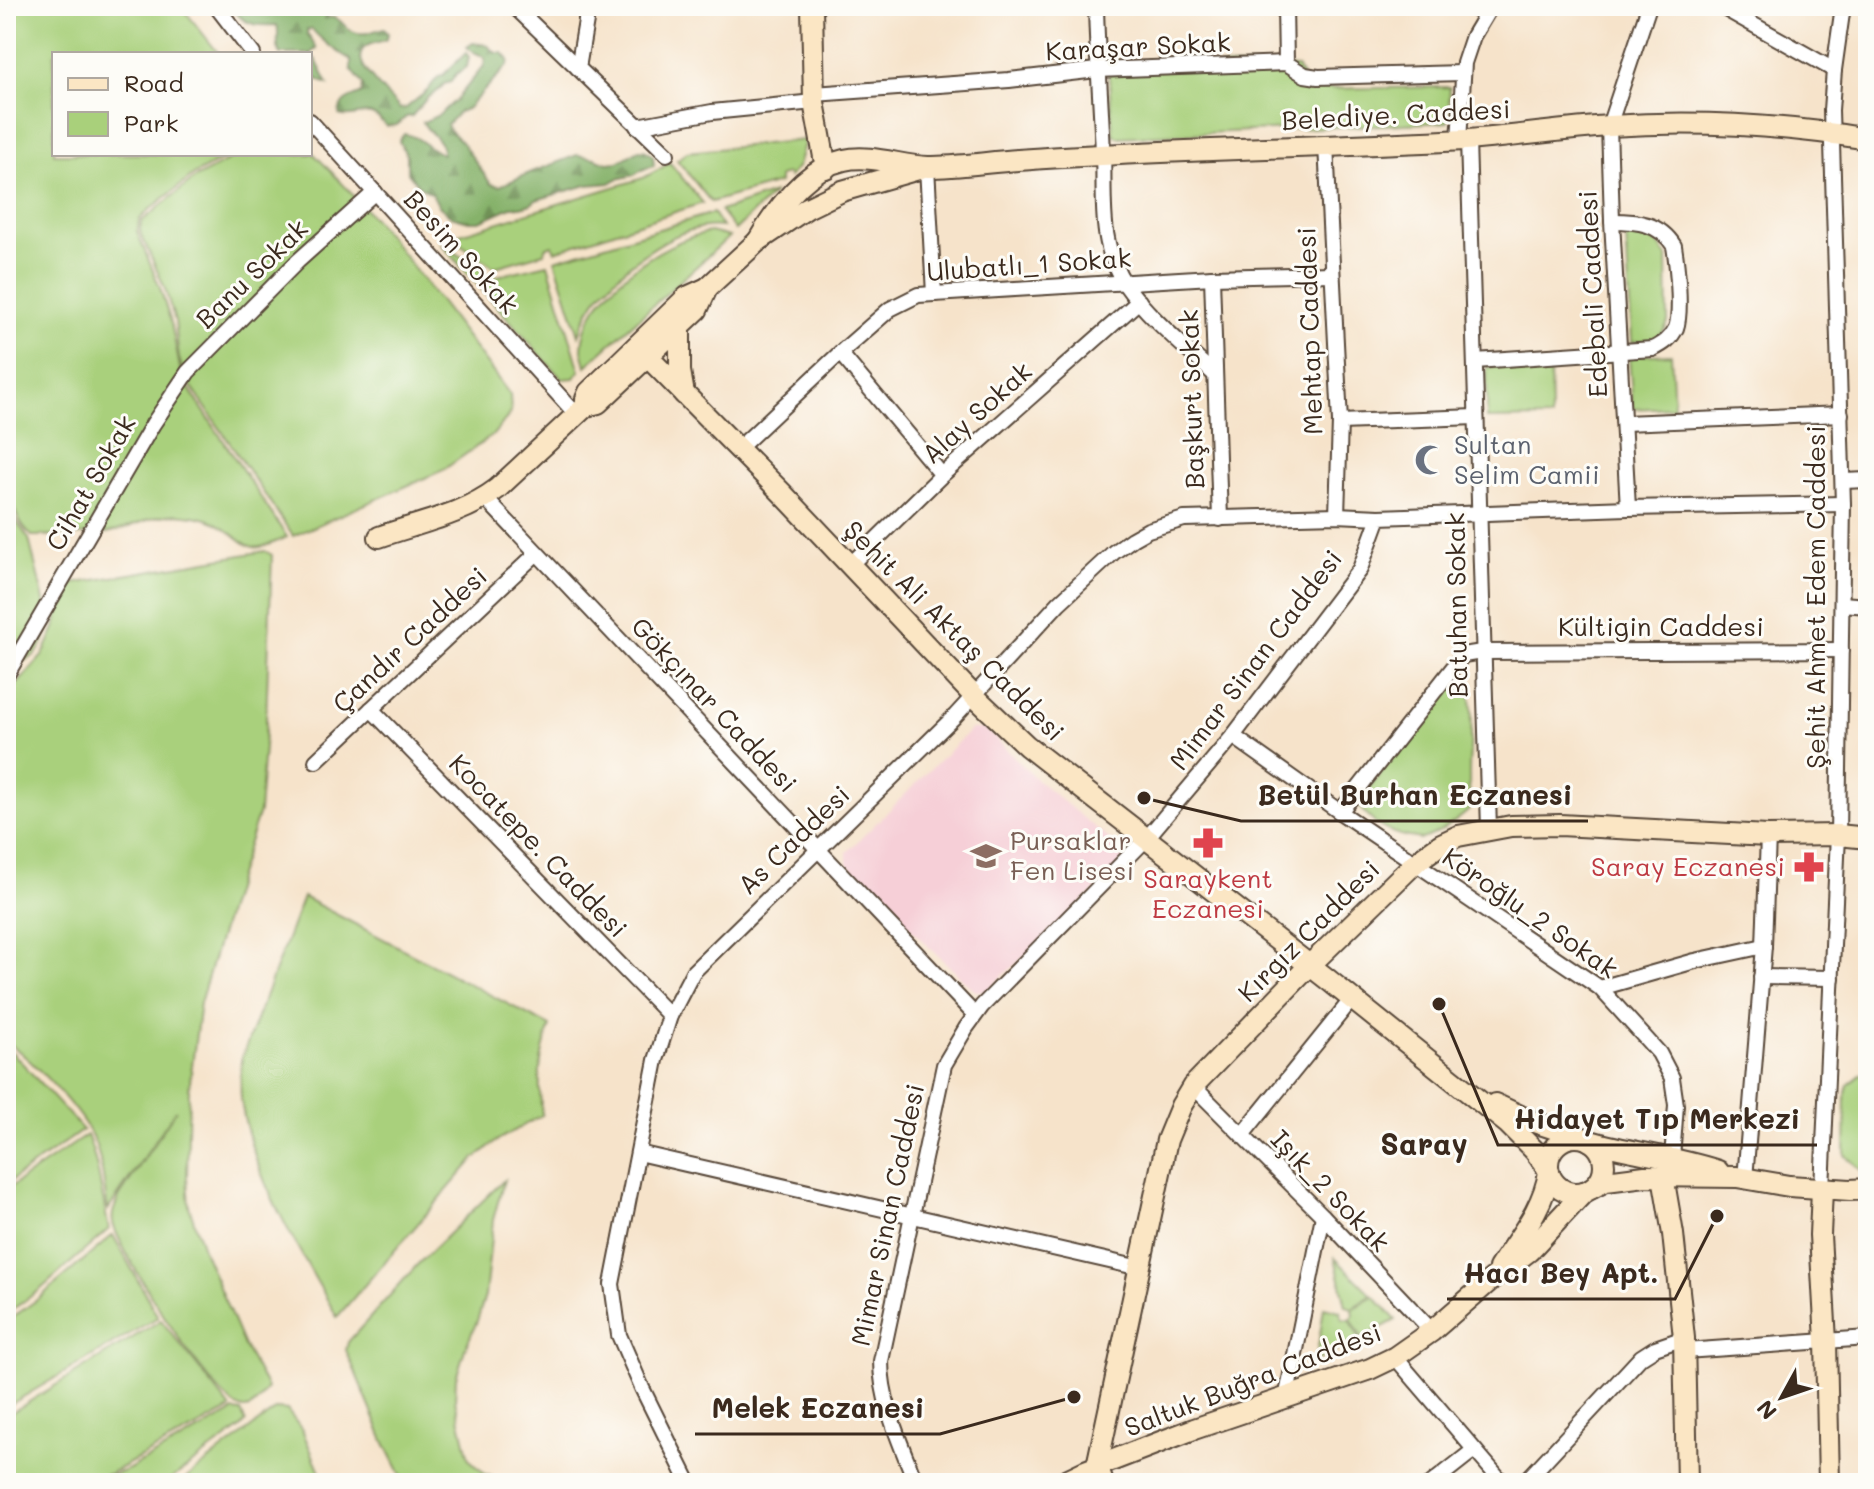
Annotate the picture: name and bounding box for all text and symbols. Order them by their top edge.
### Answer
street label: Karaşar Sokak [1045,24,1231,68]
legend [52,52,312,156]
text: Road [124,67,184,98]
street label: Belediye. Caddesi [1281,91,1511,137]
text: Park [124,107,178,138]
street label: Besim Sokak [397,182,526,321]
street label: Edebali Caddesi [1570,190,1614,399]
street label: Banu Sokak [188,211,315,335]
street label: Mehtap Caddesi [1288,227,1330,436]
street label: Ulubatlı_1 Sokak [925,240,1132,288]
street label: Başkurt Sokak [1171,309,1211,489]
street label: Alay Sokak [914,354,1038,471]
street label: Cihat Sokak [38,409,143,556]
street label: Şehit Ahmet Edem Caddesi [1798,425,1832,769]
place label: Sultan Selim Camii [1454,427,1600,491]
mosque icon: Sultan Selim Camii [1413,443,1447,477]
street label: Batuhan Sokak [1437,512,1475,698]
street label: Şehit Ali Aktaş Caddesi [837,513,1072,748]
street label: Mimar Sinan Caddesi [1161,542,1349,776]
street label: Çandır Caddesi [325,559,494,720]
street label: Gökçınar Caddesi [624,609,805,799]
street label: Kültigin Caddesi [1558,609,1764,643]
street label: Kocatepe. Caddesi [442,746,635,944]
callout: Betül Burhan Eczanesi [1241,769,1588,821]
text: Betül Burhan Eczanesi [1258,776,1572,812]
street label: As Caddesi [730,777,857,901]
place label: Pursaklar Fen Lisesi [1010,823,1134,887]
pharmacy icon: Saraykent Eczanesi [1191,826,1225,860]
school or university icon: Pursaklar Fen Lisesi [969,839,1003,873]
street label: Köroğlu_2 Sokak [1436,839,1625,985]
place label: Saray Eczanesi [1591,849,1785,883]
pharmacy icon: Saray Eczanesi [1792,850,1826,884]
street label: Kırgız Caddesi [1230,852,1387,1009]
place label: Saraykent Eczanesi [1143,861,1273,925]
street label: Mimar Sinan Caddesi [843,1081,931,1349]
callout: Hidayet Tıp Merkezi [1498,1093,1817,1145]
text: Hidayet Tıp Merkezi [1514,1100,1800,1137]
street label: Işık_2 Sokak [1264,1122,1398,1259]
district label: Saray [1380,1123,1468,1163]
callout: Hacı Bey Apt. [1447,1247,1675,1299]
text: Hacı Bey Apt. [1463,1254,1659,1291]
street label: Saltuk Buğra Caddesi [1119,1314,1386,1444]
north arrow [1742,1357,1822,1437]
callout: Melek Eczanesi [695,1382,940,1434]
text: Melek Eczanesi [712,1389,924,1425]
text: N [1750,1394,1783,1426]

